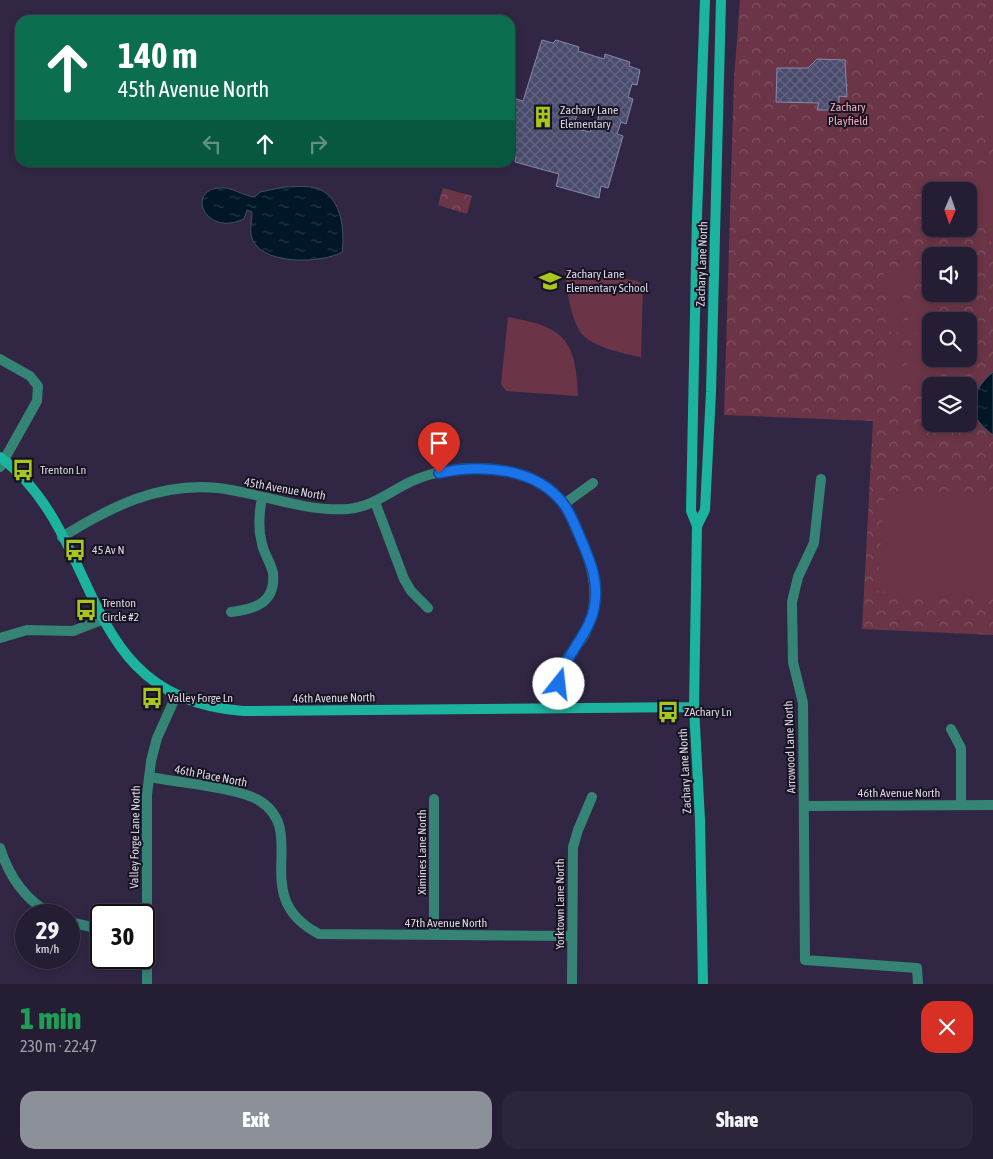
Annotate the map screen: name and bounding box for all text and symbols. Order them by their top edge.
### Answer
icon: ahead [35,35,100,100]
text: 140 m [118,35,197,75]
text: 45th Avenue North [118,76,269,102]
park label: Zachary Playfield [828,100,868,128]
place label: Zachary Lane Elementary [560,103,618,131]
building icon: Zachary Lane Elementary [530,104,556,130]
icon: left [198,130,226,158]
icon: ahead [251,130,279,158]
icon: right [304,130,332,158]
north arrow [922,182,978,238]
map controls [922,182,977,432]
street label: Zachary Lane North [694,221,710,307]
button: sound [922,247,977,302]
place label: Zachary Lane Elementary School [566,267,649,295]
school or university icon: Zachary Lane Elementary School [537,268,563,294]
button: search [922,312,977,367]
button: layers [922,377,977,432]
pin [418,422,460,473]
icon: arrive [425,429,453,457]
bus stop icon: Trenton Ln [10,457,36,483]
place label: Trenton Ln [40,463,86,477]
street label: 45th Avenue North [243,475,327,503]
bus stop icon: 45 Av N [62,537,88,563]
place label: 45 Av N [92,543,124,557]
place label: Trenton Circle #2 [102,596,139,624]
bus stop icon: Trenton Circle #2 [73,597,99,623]
position arrow [532,657,584,709]
bus stop icon: Valley Forge Ln [139,685,165,711]
street label: 46th Avenue North [293,690,375,706]
place label: Valley Forge Ln [168,691,233,705]
bus stop icon: ZAchary Ln [655,699,681,725]
street label: Arrowood Lane North [781,700,799,794]
place label: ZAchary Ln [684,705,732,719]
street label: Zachary Lane North [676,728,694,814]
street label: 46th Place North [173,762,249,790]
street label: Valley Forge Lane North [127,785,143,889]
street label: 46th Avenue North [858,786,940,800]
street label: Ximines Lane North [415,809,429,895]
street label: Yorktown Lane North [553,858,567,950]
speed limit sign: 30 [90,904,155,969]
text: 29 [36,916,59,944]
street label: 47th Avenue North [405,916,487,930]
text: km/h [36,942,59,956]
text: 1 min [20,1001,81,1035]
button: close [921,1001,973,1053]
text: 230 m · 22:47 [20,1037,97,1055]
button: Exit [20,1091,492,1149]
button: Share [502,1091,973,1149]

